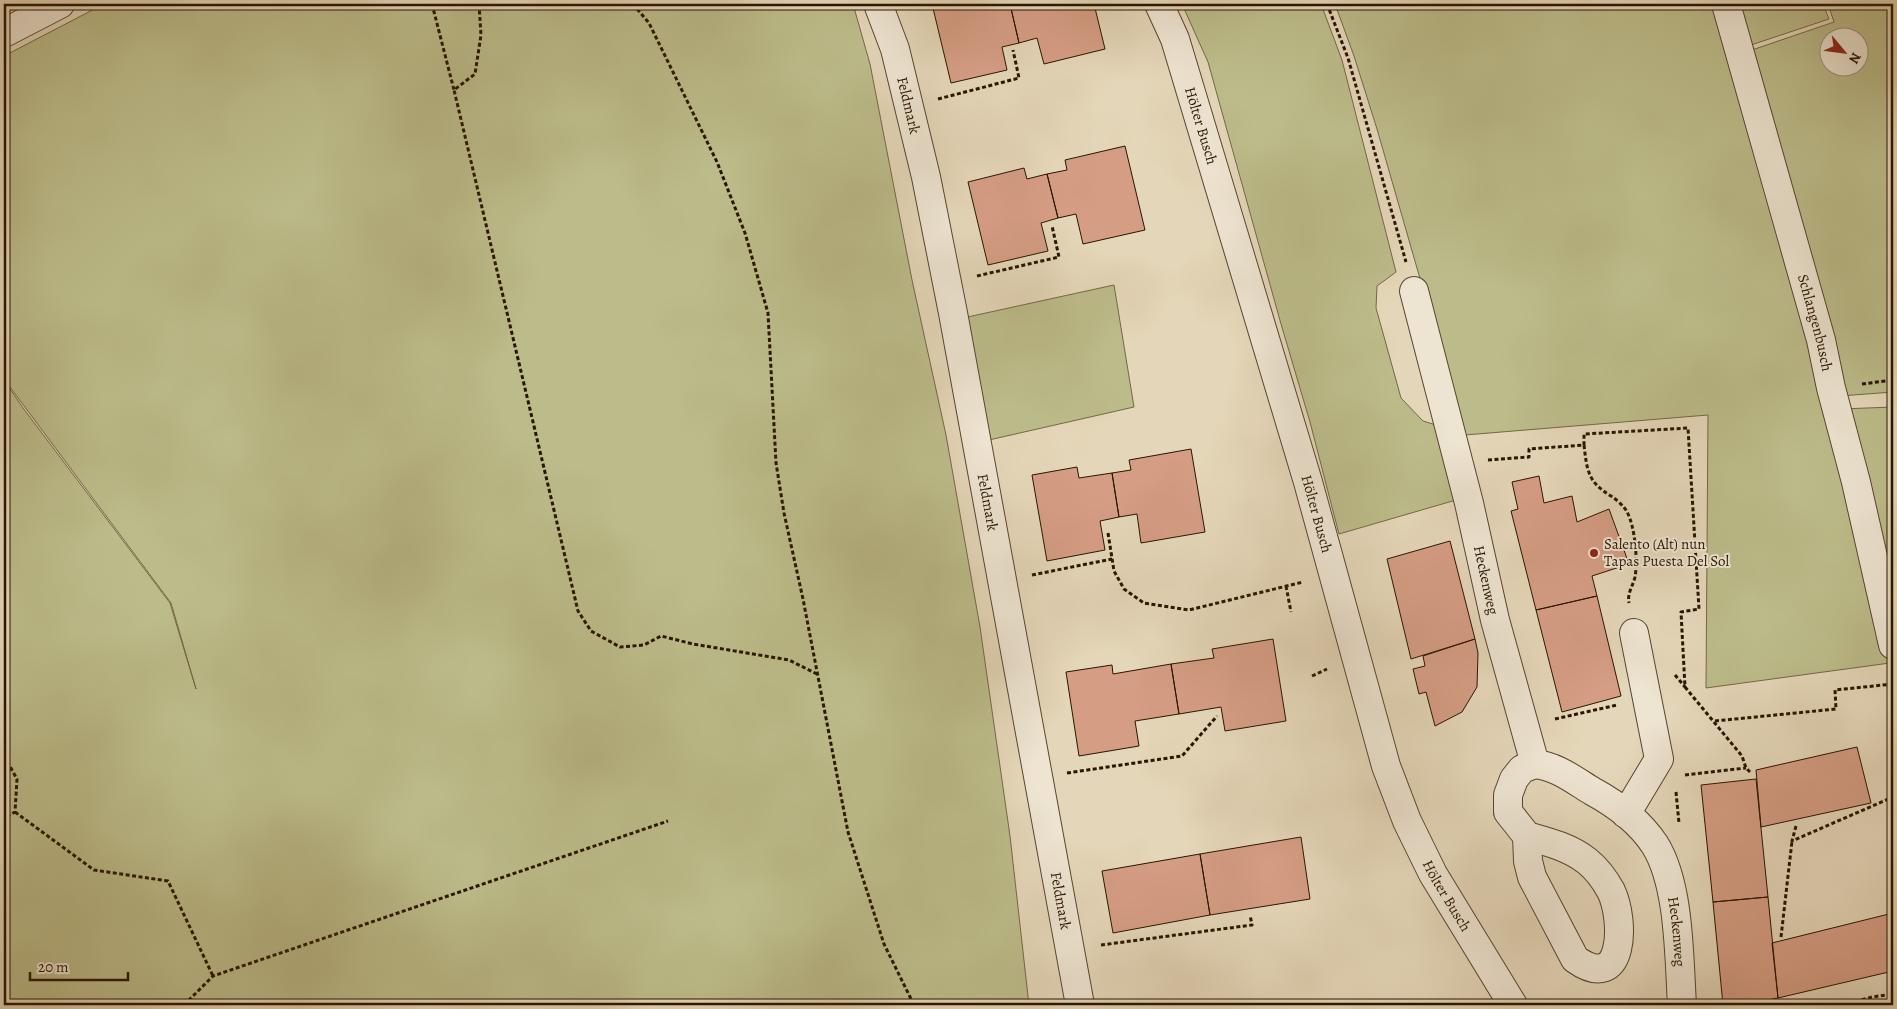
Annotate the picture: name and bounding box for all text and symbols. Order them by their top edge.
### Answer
north arrow [1820,28,1870,78]
text: N [1844,49,1866,67]
street label: Feldmark [892,75,925,136]
street label: Hölter Busch [1180,84,1222,167]
street label: Schlangenbusch [1793,272,1837,373]
street label: Feldmark [973,472,1003,533]
street label: Hölter Busch [1296,472,1337,555]
place label: Salento (Alt) nun Tapas Puesta Del Sol [1604,534,1729,571]
street label: Heckenweg [1469,544,1504,617]
marker: Salento (Alt) nun Tapas Puesta Del Sol [1588,547,1600,559]
street label: Hölter Busch [1418,857,1476,935]
street label: Feldmark [1046,870,1076,932]
street label: Heckenweg [1663,895,1690,968]
scale bar [30,949,128,981]
text: 20 m [38,957,69,977]

